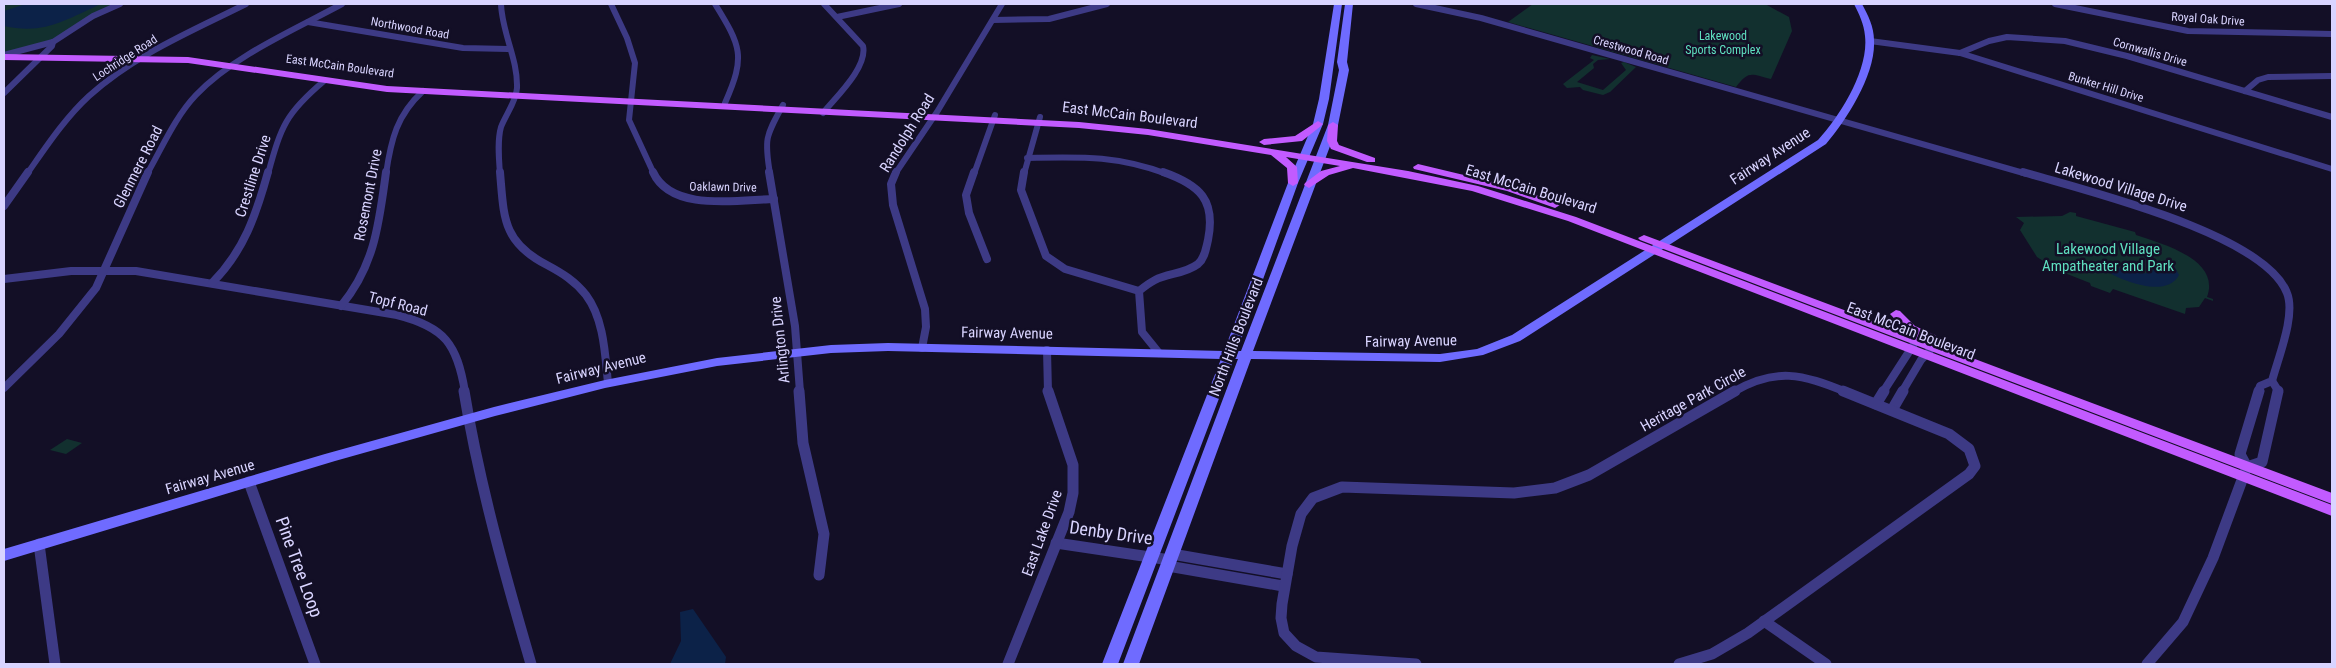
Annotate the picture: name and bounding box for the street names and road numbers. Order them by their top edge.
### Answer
street label: Royal Oak Drive [2171,9,2246,29]
street label: Northwood Road [370,14,450,42]
street label: Lochridge Road [90,32,160,84]
street label: Crestwood Road [1592,33,1670,67]
street label: Cornwallis Drive [2111,35,2189,69]
street label: East McCain Boulevard [285,51,395,81]
street label: Bunker Hill Drive [2067,69,2146,105]
street label: Randolph Road [876,90,938,176]
street label: East McCain Boulevard [1061,98,1199,132]
street label: Glenmere Road [110,123,166,211]
street label: Fairway Avenue [1727,123,1813,189]
street label: Crestline Drive [231,132,275,220]
street label: Rosemont Drive [350,148,386,242]
street label: Lakewood Village Drive [2053,158,2189,216]
street label: East McCain Boulevard [1463,160,1599,218]
street label: Oaklawn Drive [689,179,757,195]
street label: North Hills Boulevard [1205,275,1267,399]
street label: Topf Road [367,288,429,320]
street label: Arlington Drive [766,296,794,384]
street label: East McCain Boulevard [1844,298,1978,364]
street label: Fairway Avenue [961,323,1053,343]
street label: Fairway Avenue [1365,331,1457,351]
street label: Fairway Avenue [554,348,648,388]
street label: Heritage Park Circle [1637,363,1749,435]
street label: Fairway Avenue [163,456,257,498]
street label: East Lake Drive [1018,487,1066,579]
street label: Pine Tree Loop [272,514,327,620]
street label: Denby Drive [1068,516,1154,549]

